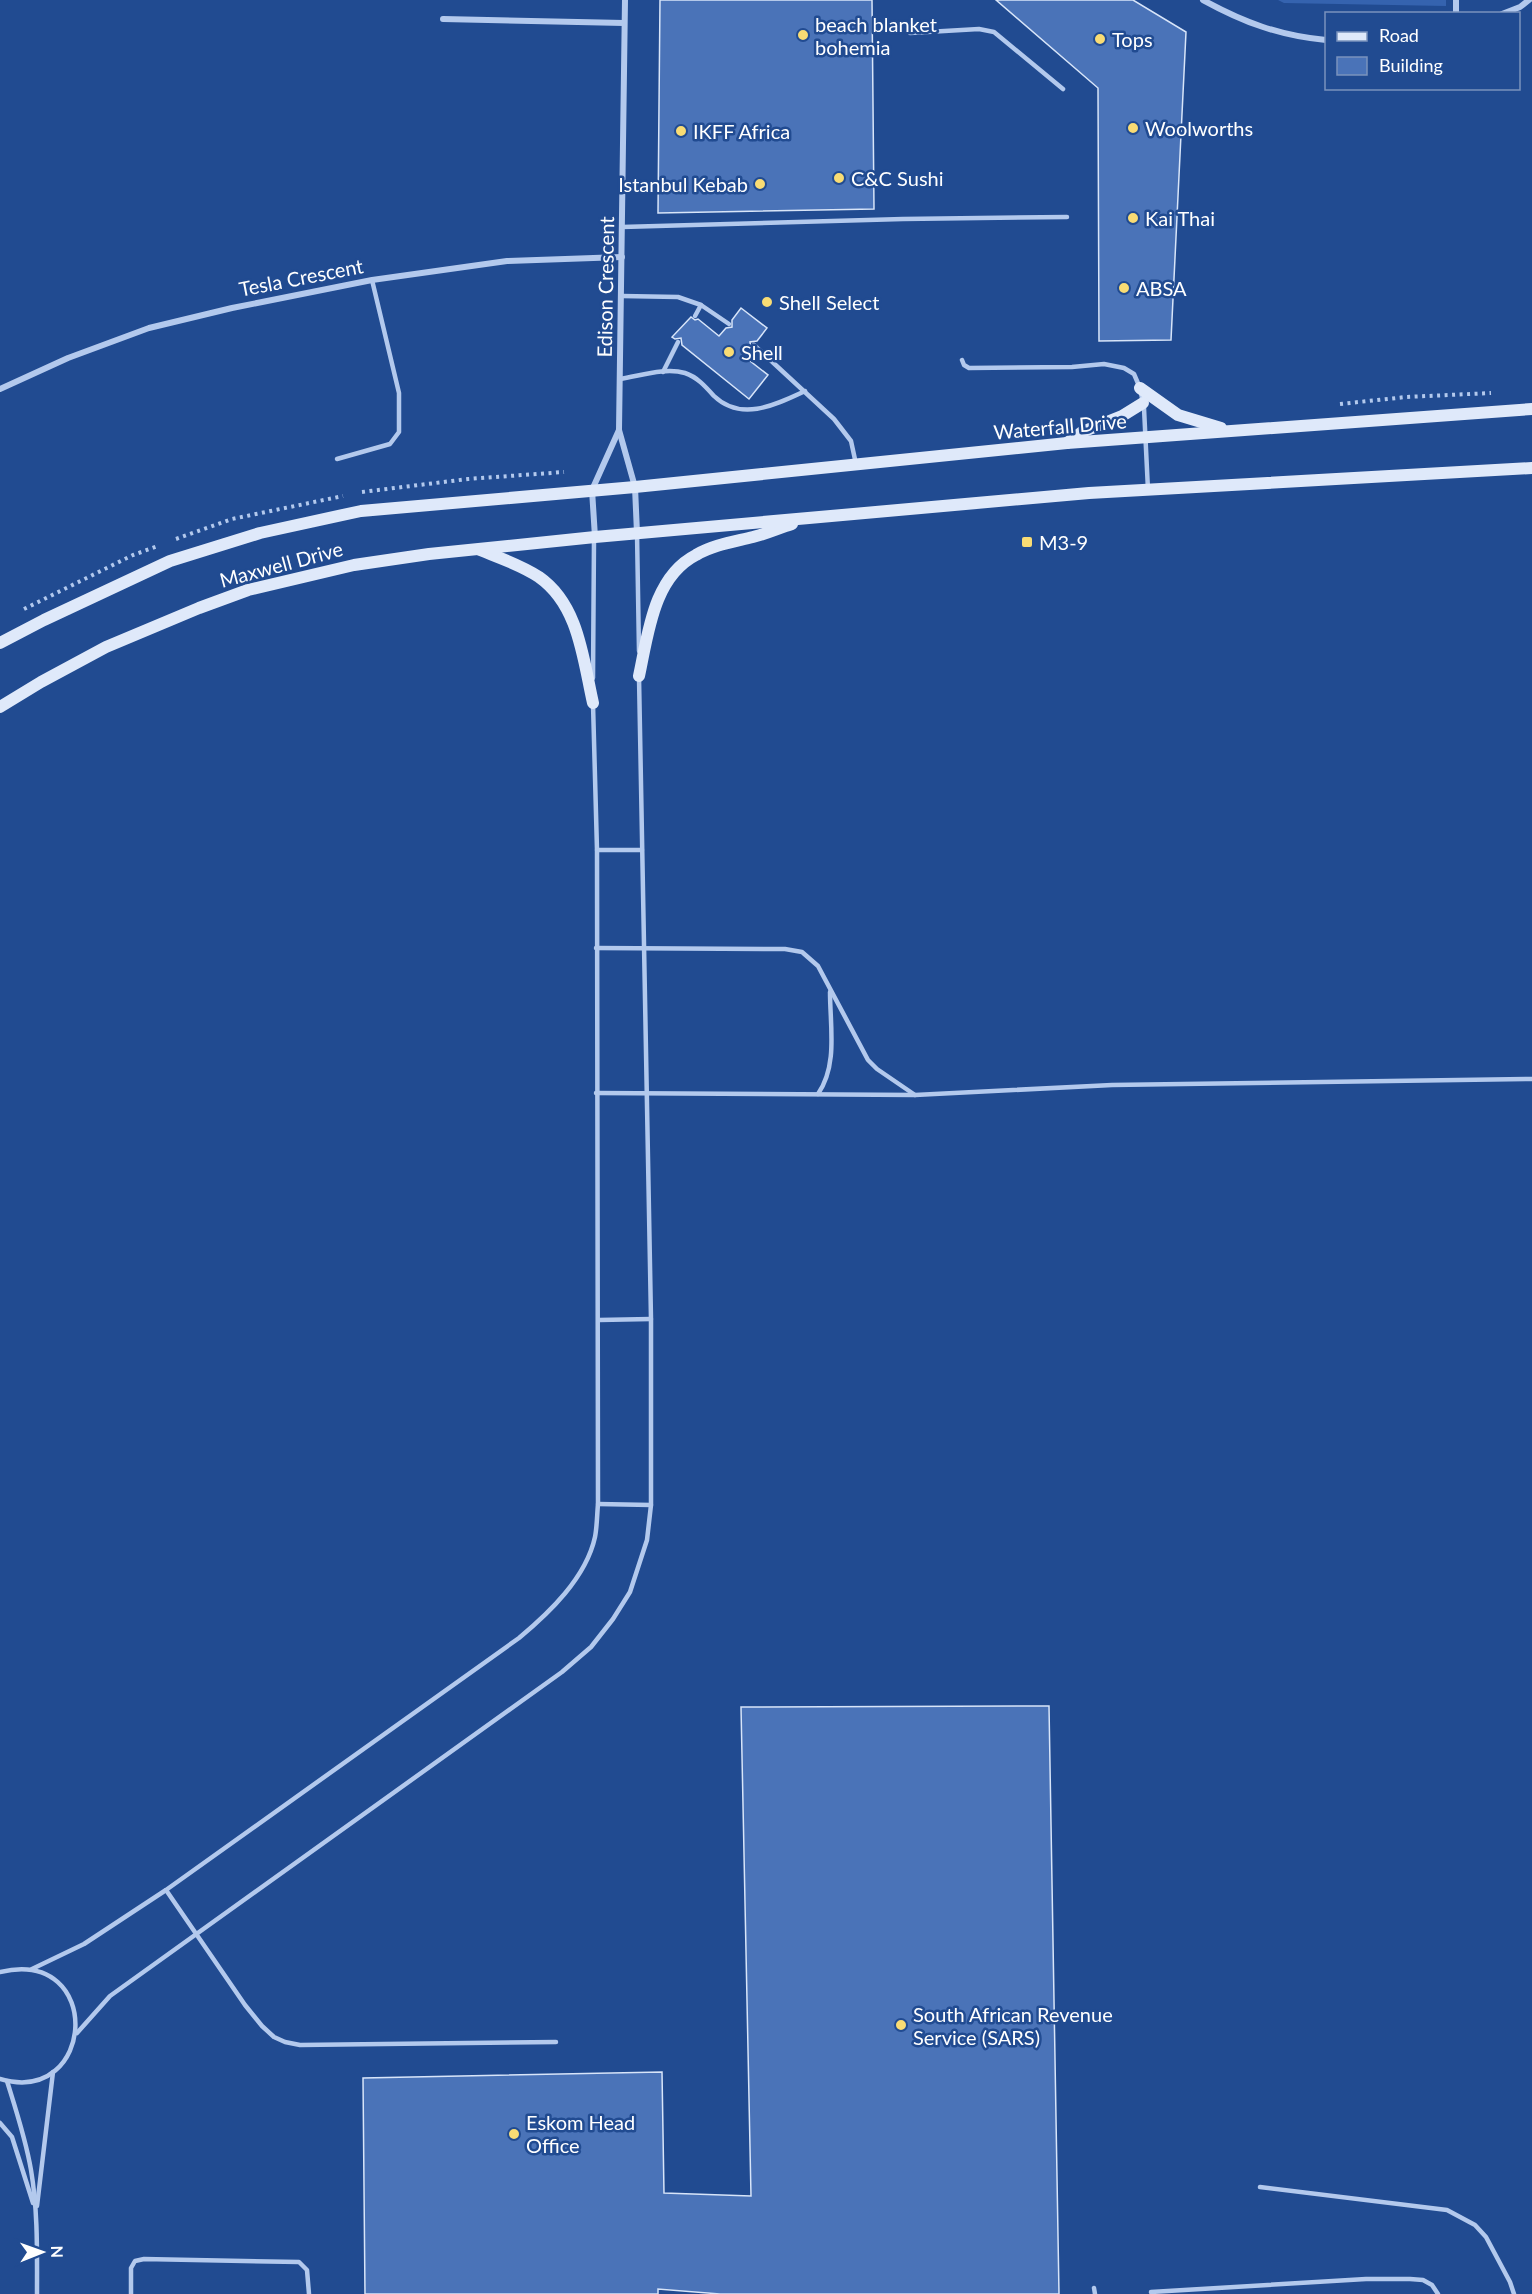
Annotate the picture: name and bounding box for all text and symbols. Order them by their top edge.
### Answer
place label: beach blanket bohemia [815,12,937,59]
legend [1325,12,1520,90]
text: Road [1379,24,1419,46]
place label: Tops [1112,27,1153,51]
marker: beach blanket bohemia [796,28,810,42]
marker: Tops [1093,32,1107,46]
text: Building [1379,54,1443,76]
place label: Woolworths [1145,116,1253,140]
place label: IKFF Africa [693,119,790,143]
marker: Woolworths [1126,121,1140,135]
marker: IKFF Africa [674,124,688,138]
place label: C&C Sushi [851,166,944,190]
marker: C&C Sushi [832,171,846,185]
place label: Istanbul Kebab [618,172,748,196]
marker: Istanbul Kebab [753,177,767,191]
place label: Kai Thai [1145,206,1215,230]
marker: Kai Thai [1126,211,1140,225]
street label: Edison Crescent [592,216,618,358]
street label: Tesla Crescent [237,253,365,301]
place label: ABSA [1136,276,1187,300]
marker: ABSA [1117,281,1131,295]
place label: Shell Select [779,290,879,314]
marker: Shell Select [760,295,774,309]
place label: Shell [741,340,783,364]
marker: Shell [722,345,736,359]
street label: Waterfall Drive [992,408,1128,444]
place label: M3-9 [1039,530,1088,554]
marker: M3-9 [1020,535,1034,549]
street label: Maxwell Drive [217,536,345,592]
place label: South African Revenue Service (SARS) [913,2002,1113,2049]
marker: South African Revenue Service (SARS) [894,2018,908,2032]
place label: Eskom Head Office [526,2110,635,2157]
marker: Eskom Head Office [507,2127,521,2141]
north arrow [12,2222,72,2282]
text: N [48,2245,67,2258]

